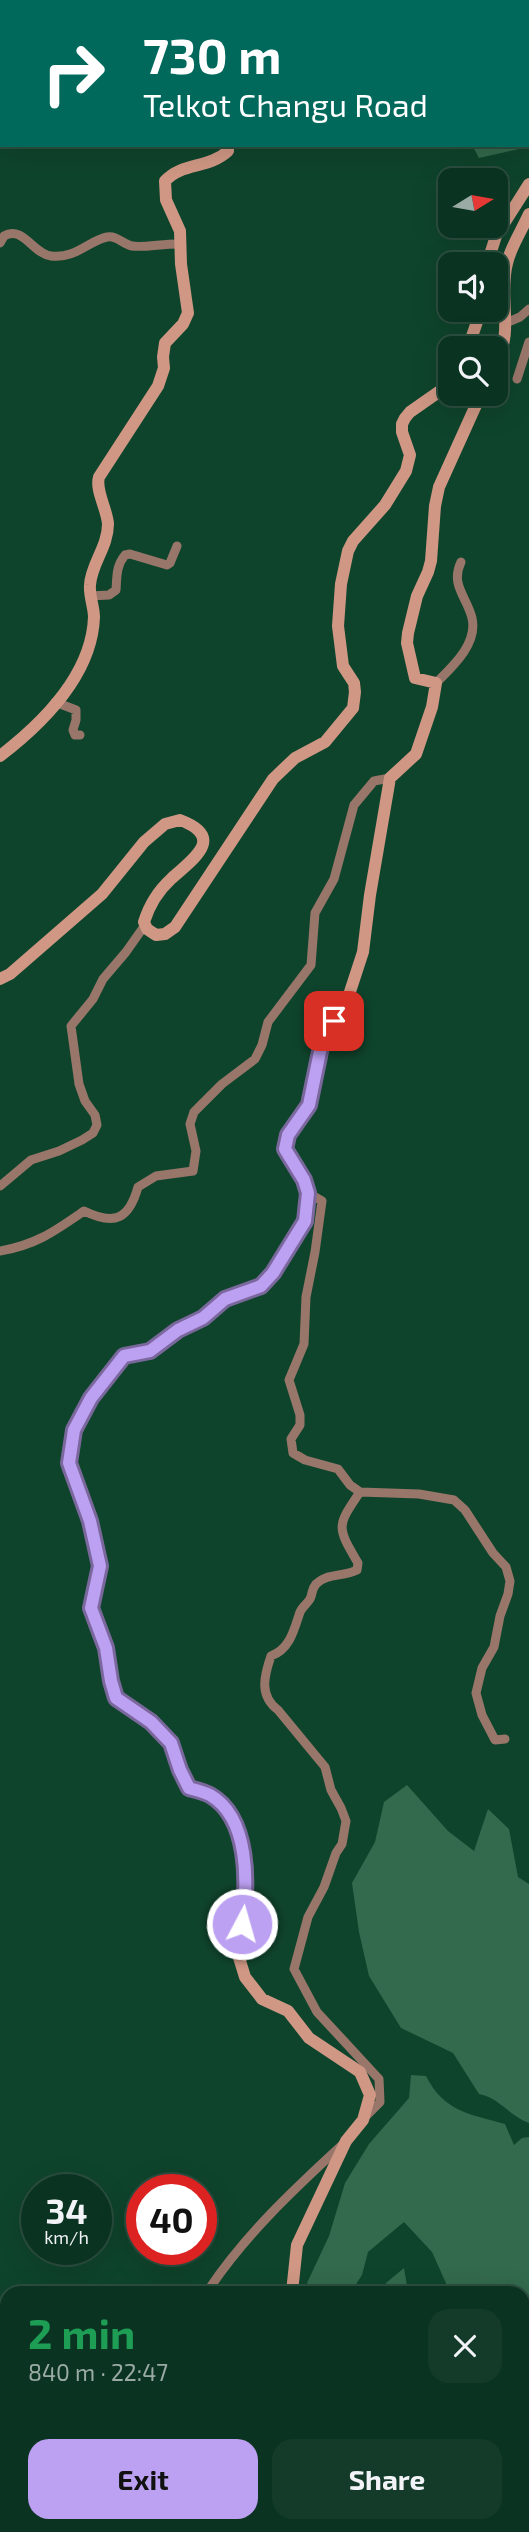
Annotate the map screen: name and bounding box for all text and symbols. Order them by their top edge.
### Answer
text: 730 m [143,25,281,84]
icon: right [28,28,119,119]
text: Telkot Changu Road [143,85,428,123]
north arrow [438,168,508,238]
map controls [438,168,508,406]
button: sound [438,252,508,322]
button: search [438,336,508,406]
pin [304,991,364,1051]
icon: arrive [315,1002,353,1040]
position arrow [205,1887,279,1961]
speed limit sign: 40 [126,2174,217,2265]
text: 34 [45,2189,88,2231]
text: km/h [44,2226,89,2248]
text: 2 min [28,2307,135,2357]
button: close [428,2309,502,2383]
text: 840 m · 22:47 [28,2358,168,2386]
button: Exit [28,2439,258,2519]
button: Share [272,2439,502,2519]

